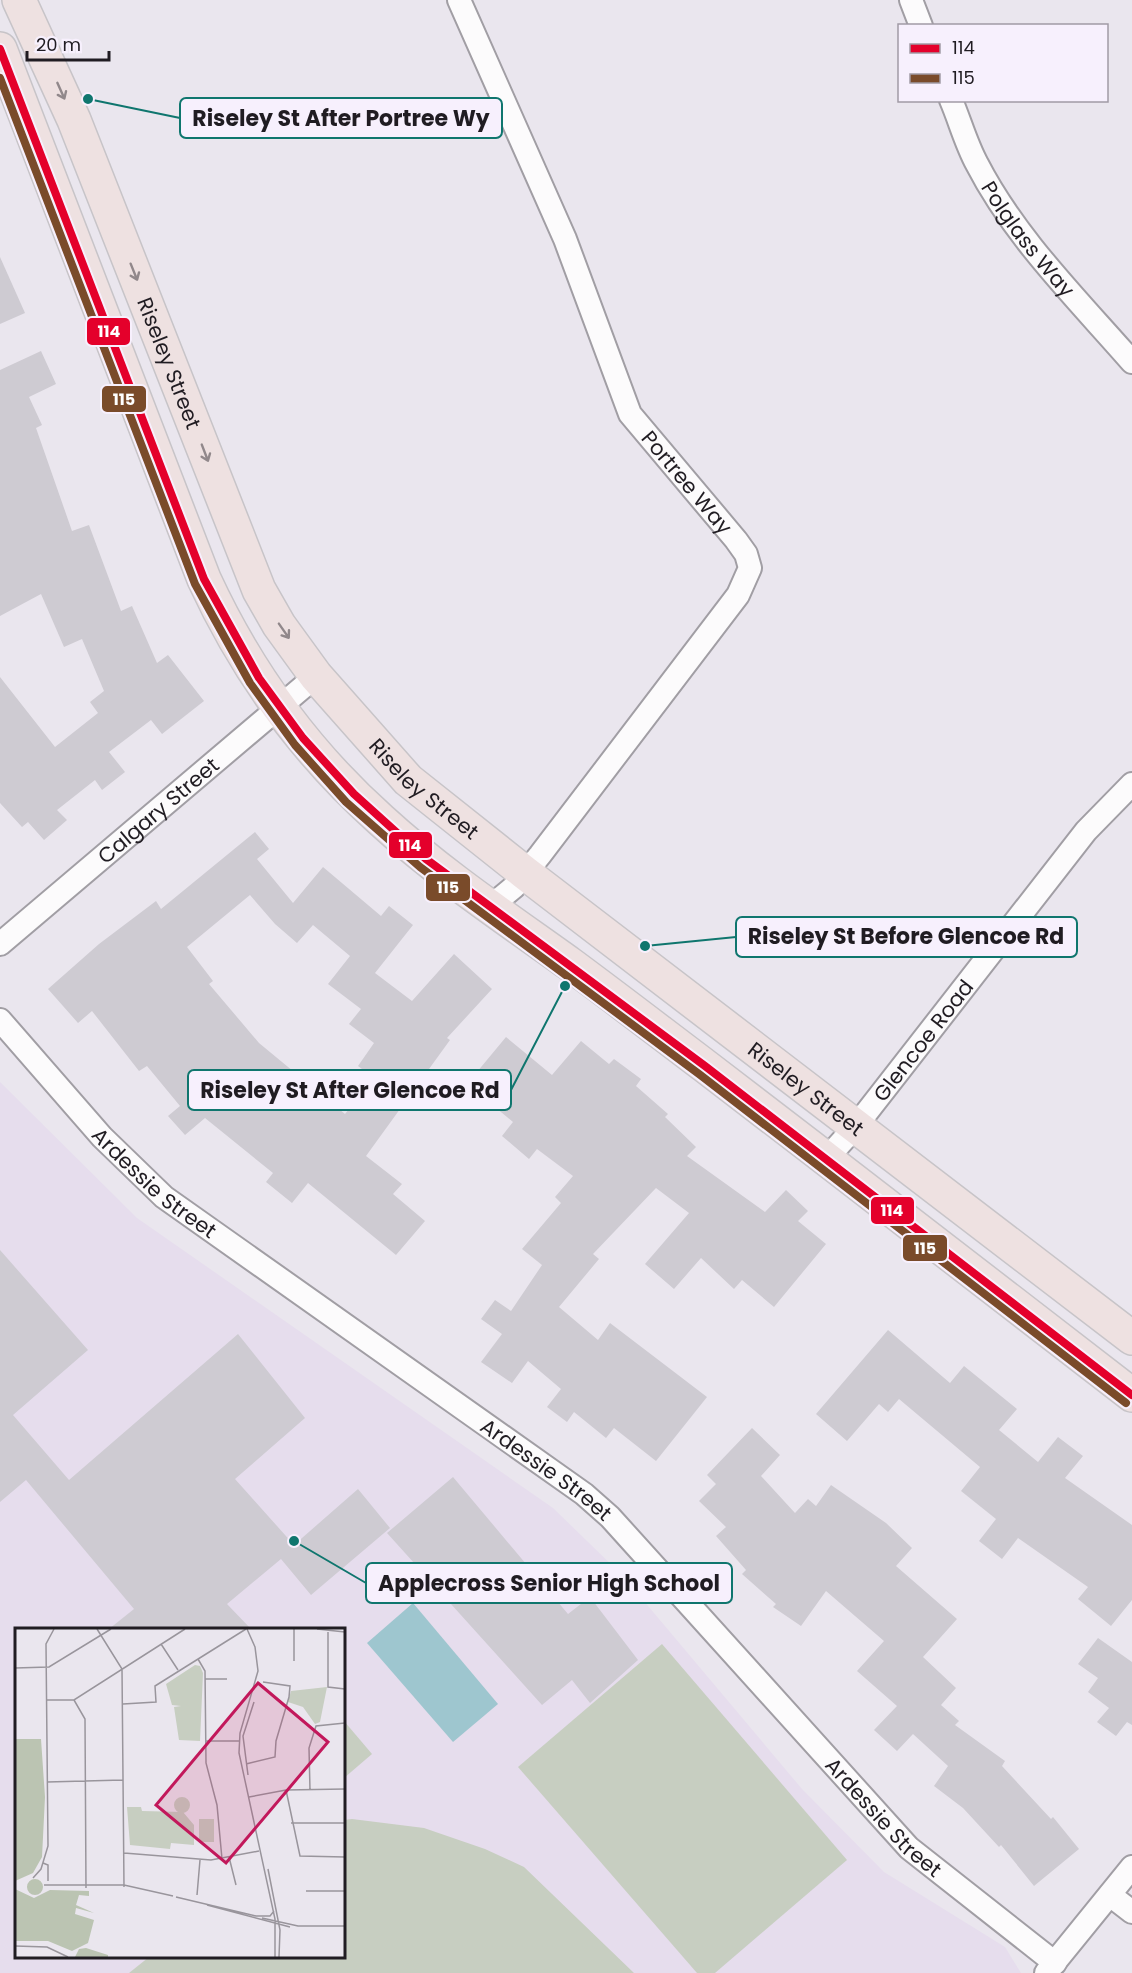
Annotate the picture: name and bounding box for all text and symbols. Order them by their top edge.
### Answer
scale bar [27,24,110,62]
legend [898,24,1108,102]
text: 20 m [36,32,81,57]
text: 114 [952,35,975,60]
text: 115 [952,65,975,90]
one-way arrow [57,82,68,100]
callout: Riseley St After Portree Wy [180,98,502,138]
text: Riseley St After Portree Wy [192,103,490,134]
street label: Polglass Way [975,176,1082,303]
one-way arrow [129,262,140,281]
street label: Riseley Street [131,293,209,433]
line badge: 114 [86,317,131,346]
text: 114 [98,320,121,343]
line badge: 115 [101,385,147,413]
text: 115 [113,388,135,411]
street label: Portree Way [635,424,739,540]
one-way arrow [201,444,212,462]
one-way arrow [278,623,290,639]
street label: Riseley Street [363,732,485,846]
street label: Calgary Street [91,750,225,870]
line badge: 114 [388,831,433,859]
text: 114 [399,834,422,857]
line badge: 115 [425,873,471,902]
text: 115 [437,876,459,899]
callout: Riseley St Before Glencoe Rd [736,917,1077,957]
text: Riseley St Before Glencoe Rd [748,921,1064,952]
street label: Glencoe Road [866,973,980,1107]
street label: Riseley Street [742,1035,870,1142]
callout: Riseley St After Glencoe Rd [188,1070,511,1110]
text: Riseley St After Glencoe Rd [200,1075,500,1106]
street label: Ardessie Street [85,1121,223,1245]
line badge: 114 [870,1196,915,1225]
text: 114 [881,1199,904,1222]
line badge: 115 [902,1234,948,1262]
text: 115 [914,1237,936,1260]
street label: Ardessie Street [475,1411,619,1527]
callout: Applecross Senior High School [366,1563,732,1603]
text: Applecross Senior High School [378,1568,720,1599]
inset map [15,1628,345,1958]
street label: Ardessie Street [819,1751,948,1883]

